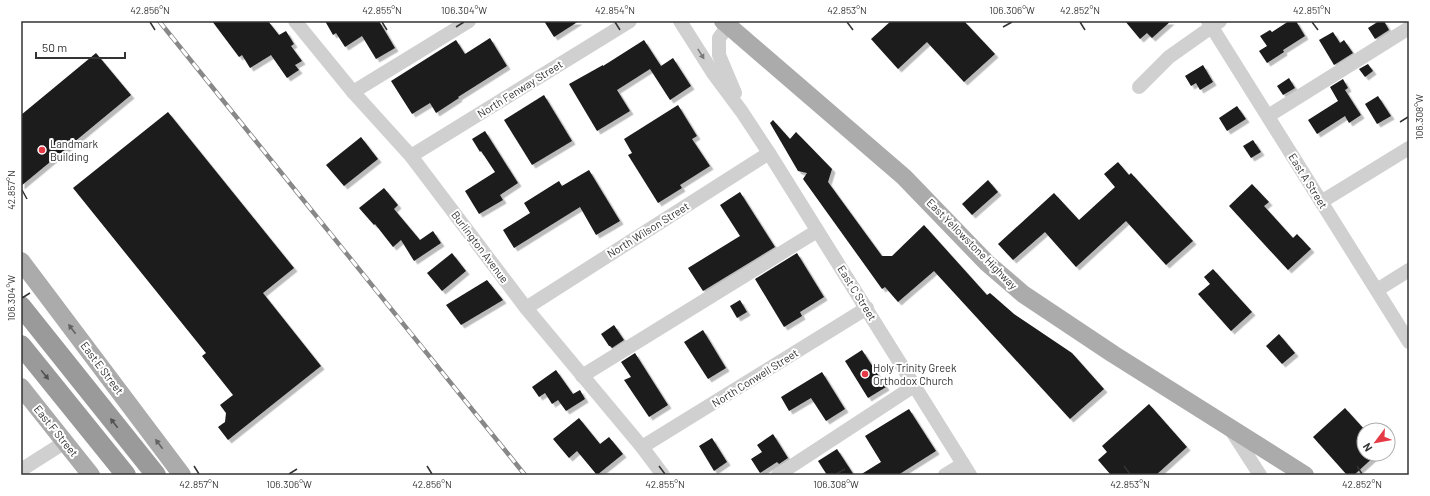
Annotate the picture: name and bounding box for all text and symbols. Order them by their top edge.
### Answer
text: 42.856°N [130,4,170,16]
text: 42.855°N [362,4,402,16]
text: 106.304°W [441,4,487,16]
text: 42.854°N [595,4,635,16]
text: 42.853°N [827,4,867,16]
text: 106.306°W [989,4,1035,16]
text: 42.852°N [1060,4,1100,16]
text: 42.851°N [1293,4,1331,16]
scale bar [36,34,125,60]
text: 50 m [42,40,67,54]
one-way arrow [697,49,705,59]
street label: North Fenway Street [475,57,565,120]
text: 106.308°W [1413,94,1425,140]
place label: Landmark Building [50,137,98,163]
marker: Landmark Building [37,145,47,155]
street label: East A Street [1286,151,1331,211]
text: 42.857°N [5,170,17,210]
street label: East Yellowstone Highway [924,196,1020,292]
street label: North Wilson Street [604,199,691,260]
street label: Burlington Avenue [449,208,512,285]
street label: East C Street [835,263,880,323]
text: 106.304°W [5,275,17,321]
one-way arrow [68,324,76,334]
street label: East E Street [78,339,126,397]
street label: North Conwell Street [709,346,800,409]
place label: Holy Trinity Greek Orthodox Church [873,361,957,387]
one-way arrow [41,369,50,380]
marker: Holy Trinity Greek Orthodox Church [860,369,870,379]
street label: East F Street [32,402,81,459]
one-way arrow [110,417,118,428]
north arrow [1356,422,1396,462]
one-way arrow [155,438,163,449]
text: N [1360,441,1375,454]
text: 42.857°N [179,478,219,490]
text: 106.306°W [266,478,312,490]
text: 42.856°N [412,478,452,490]
text: 42.855°N [645,478,685,490]
text: 106.308°W [813,478,859,490]
text: 42.853°N [1110,478,1150,490]
text: 42.852°N [1342,478,1382,490]

